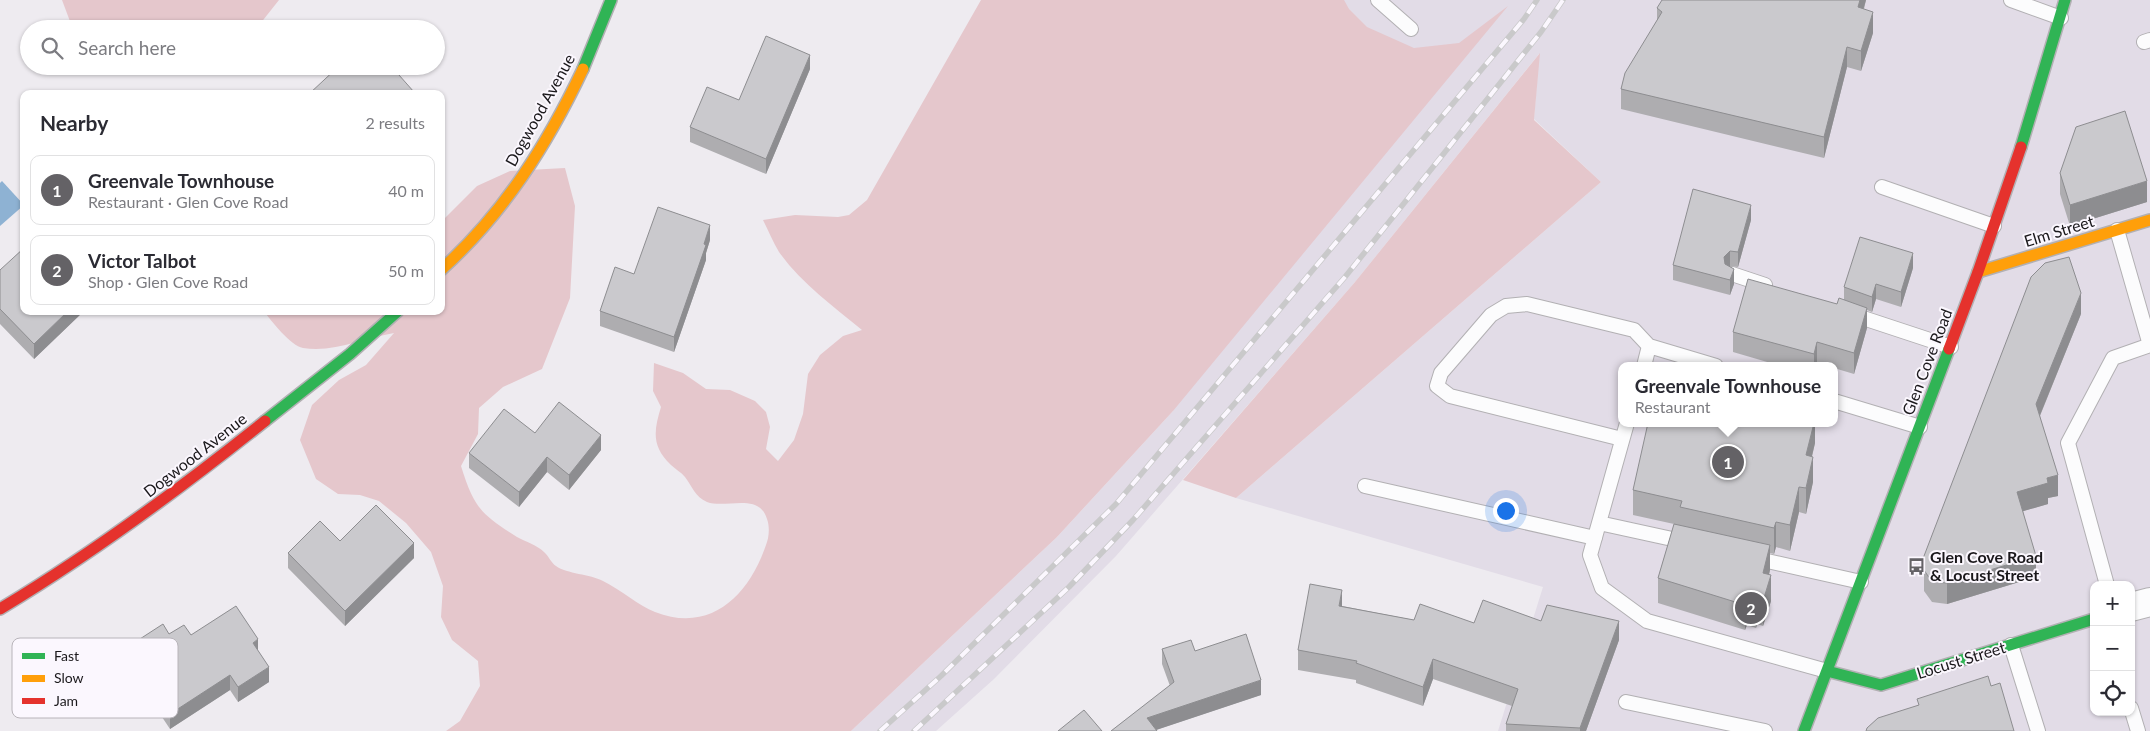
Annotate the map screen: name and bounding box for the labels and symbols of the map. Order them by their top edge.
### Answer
street label: Dogwood Avenue [501,50,578,169]
street label: Elm Street [2021,211,2096,250]
street label: Glen Cove Road [1898,306,1956,418]
street label: Dogwood Avenue [139,408,250,501]
pin: 1 [1712,443,1744,481]
your location [1493,498,1519,524]
place label: Glen Cove Road & Locust Street [1930,547,2043,584]
bus stop icon: Glen Cove Road & Locust Street [1906,556,1926,576]
pin: 2 [1735,589,1767,627]
street label: Locust Street [1914,637,2008,682]
legend [12,638,178,718]
text: Fast [54,647,79,664]
text: Slow [54,669,84,686]
text: Jam [54,692,78,709]

